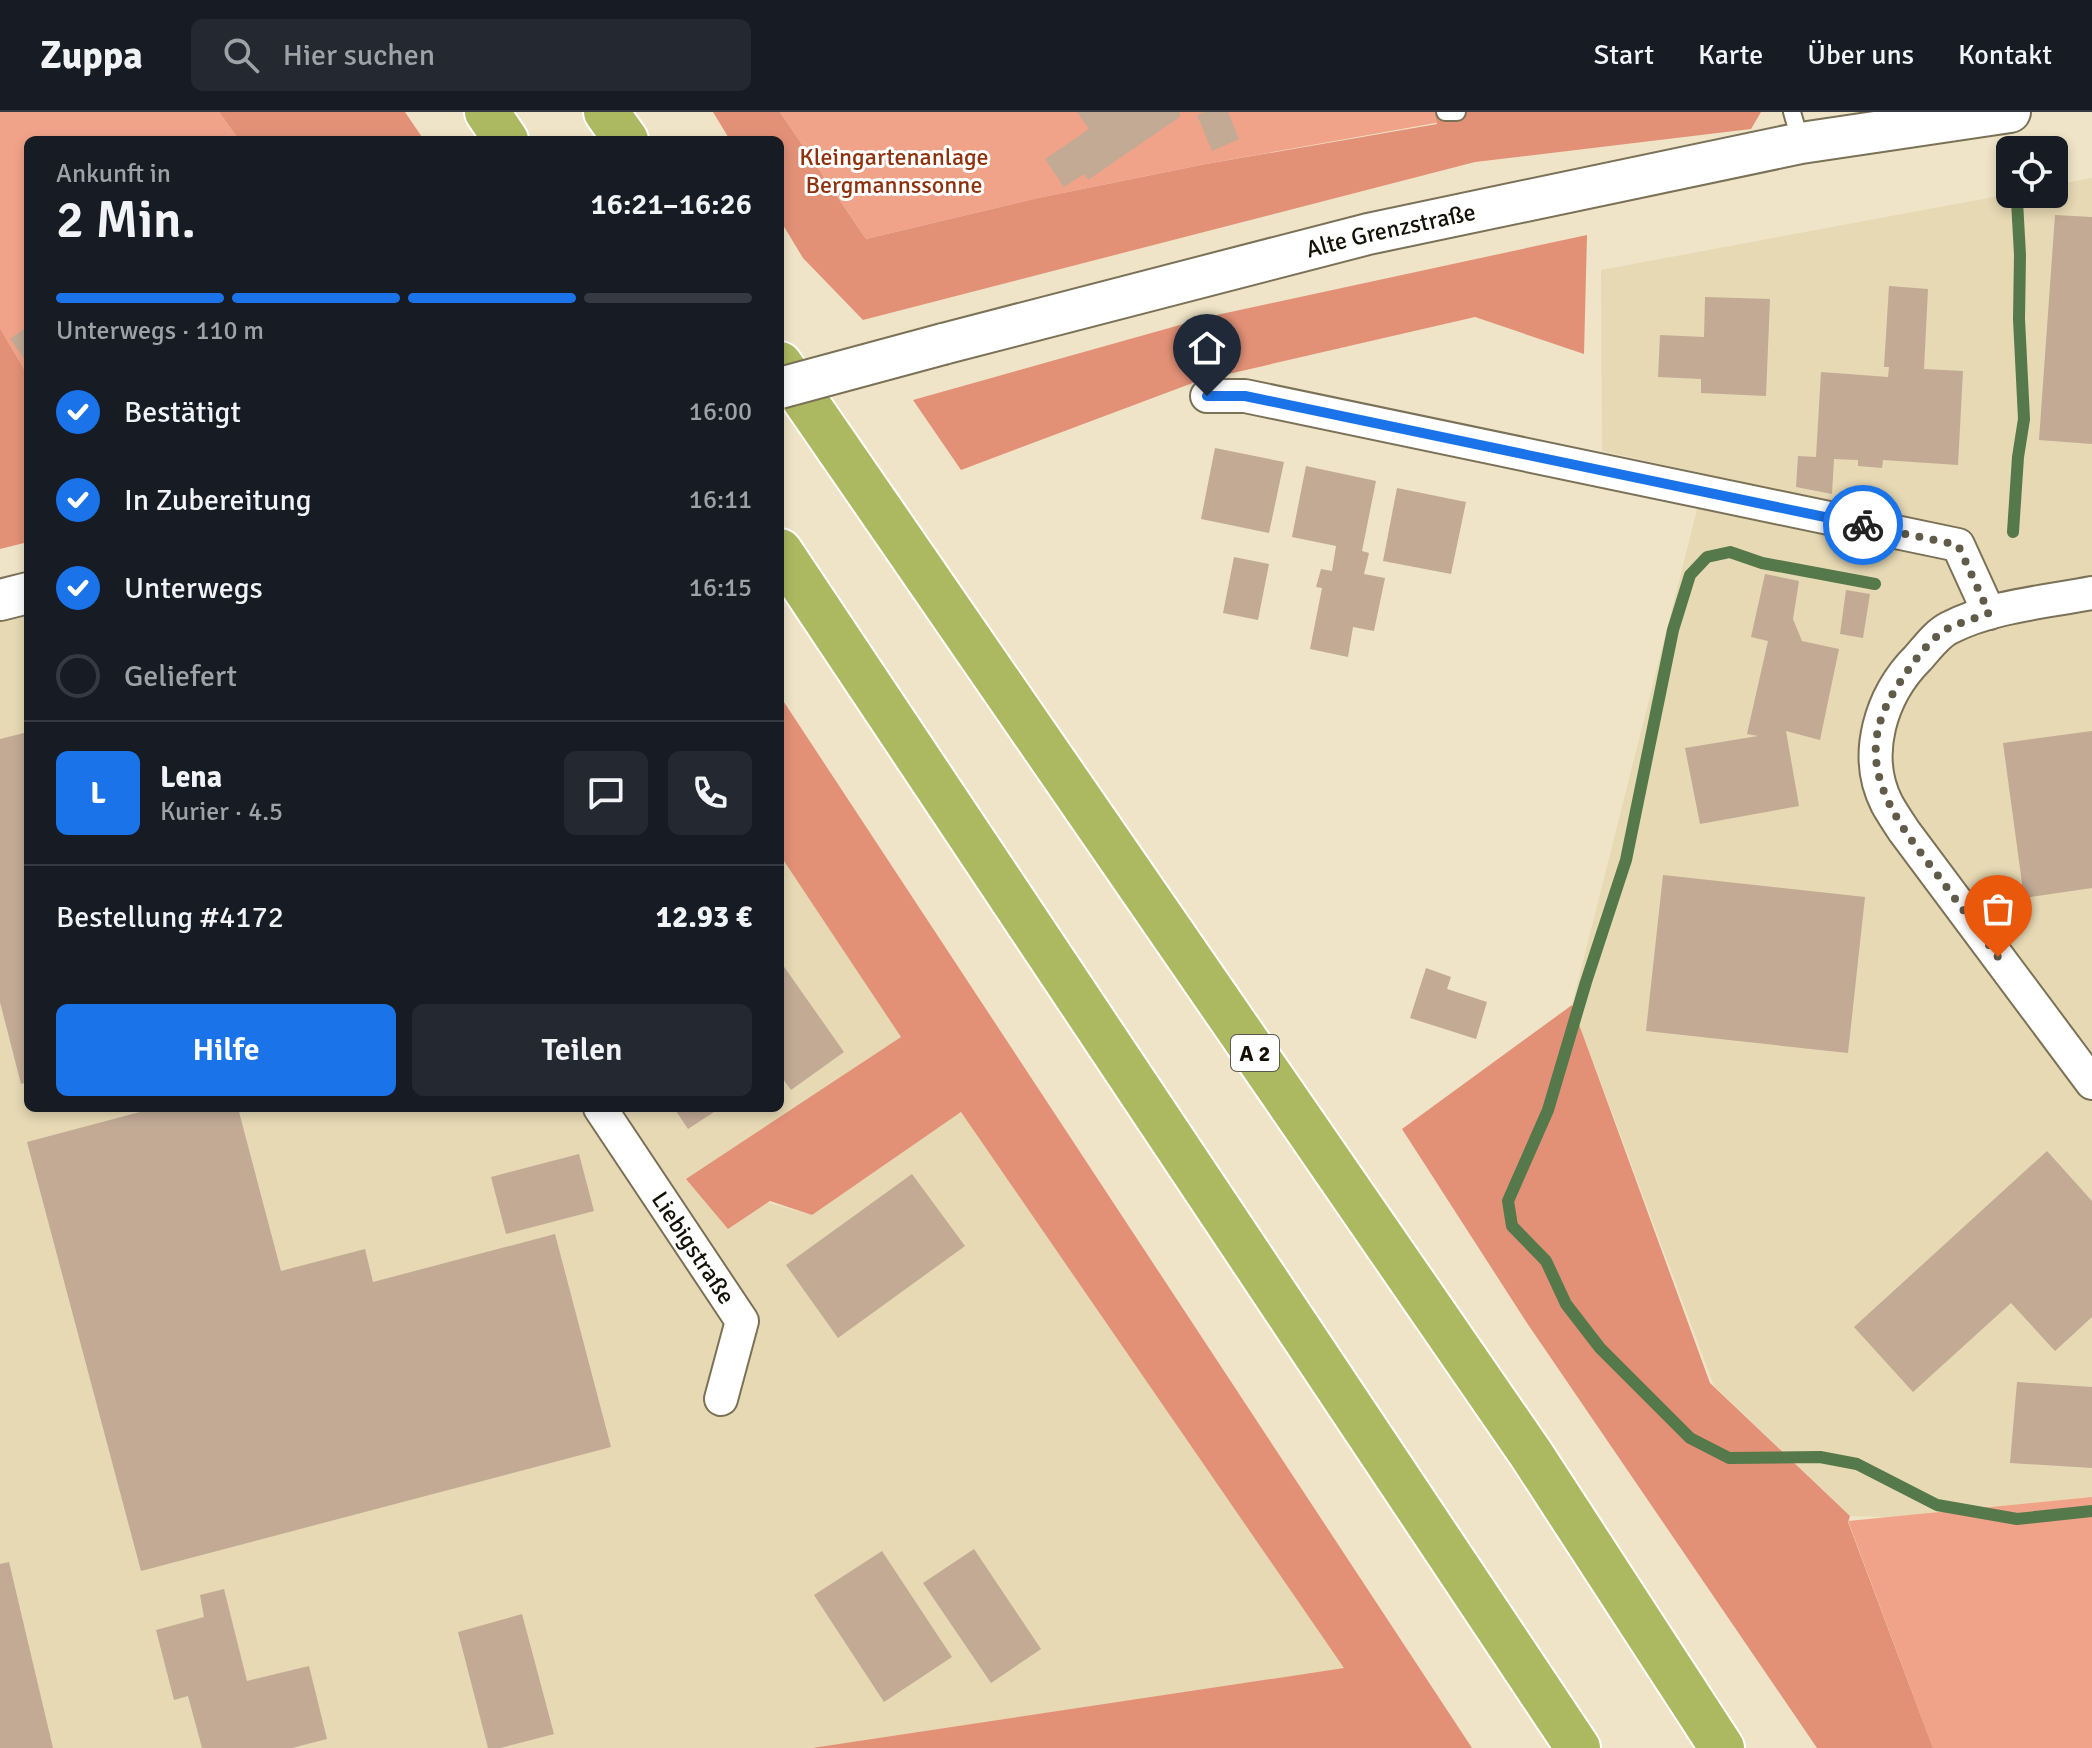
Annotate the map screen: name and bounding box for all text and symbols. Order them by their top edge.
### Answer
search box [191,19,751,91]
text: Zuppa [40,32,143,79]
icon: search [219,33,263,77]
text: Hier suchen [283,37,435,74]
text: Start [1594,38,1654,72]
text: Karte [1698,38,1763,72]
text: Über uns [1807,38,1914,72]
text: Kontakt [1958,38,2052,72]
map controls [1996,136,2068,208]
button: locate [1996,136,2068,208]
park label: Kleingartenanlage Bergmannssonne [799,142,989,200]
text: Ankunft in [56,158,171,190]
text: 16:21–16:26 [591,186,752,223]
text: 2 Min. [56,188,196,252]
street label: Alte Grenzstraße [1303,197,1478,264]
pin [1173,314,1241,396]
text: Unterwegs · 110 m [56,315,264,347]
icon: home [1185,326,1229,370]
icon: check [56,390,100,434]
text: Bestätigt [124,394,241,431]
text: 16:00 [689,396,752,428]
icon: check [56,478,100,522]
text: In Zubereitung [124,482,312,519]
text: 16:11 [689,484,752,516]
courier [1823,485,1903,565]
icon: bike [1841,503,1885,547]
icon: check [56,566,100,610]
text: Unterwegs [124,570,263,607]
text: 16:15 [689,572,752,604]
text: Geliefert [124,658,237,695]
button: chat [564,751,648,835]
button: phone [668,751,752,835]
text: Lena [160,759,222,796]
text: L [90,775,106,812]
text: Kurier · 4.5 [160,796,283,828]
pin [1964,875,2032,957]
icon: bag [1976,887,2020,931]
text: Bestellung #4172 [56,899,284,936]
text: 12.93 € [656,899,752,936]
button: Hilfe [56,1004,396,1096]
button: Teilen [412,1004,752,1096]
road number: A 2 [1231,1035,1279,1071]
street label: Liebigstraße [645,1186,742,1310]

